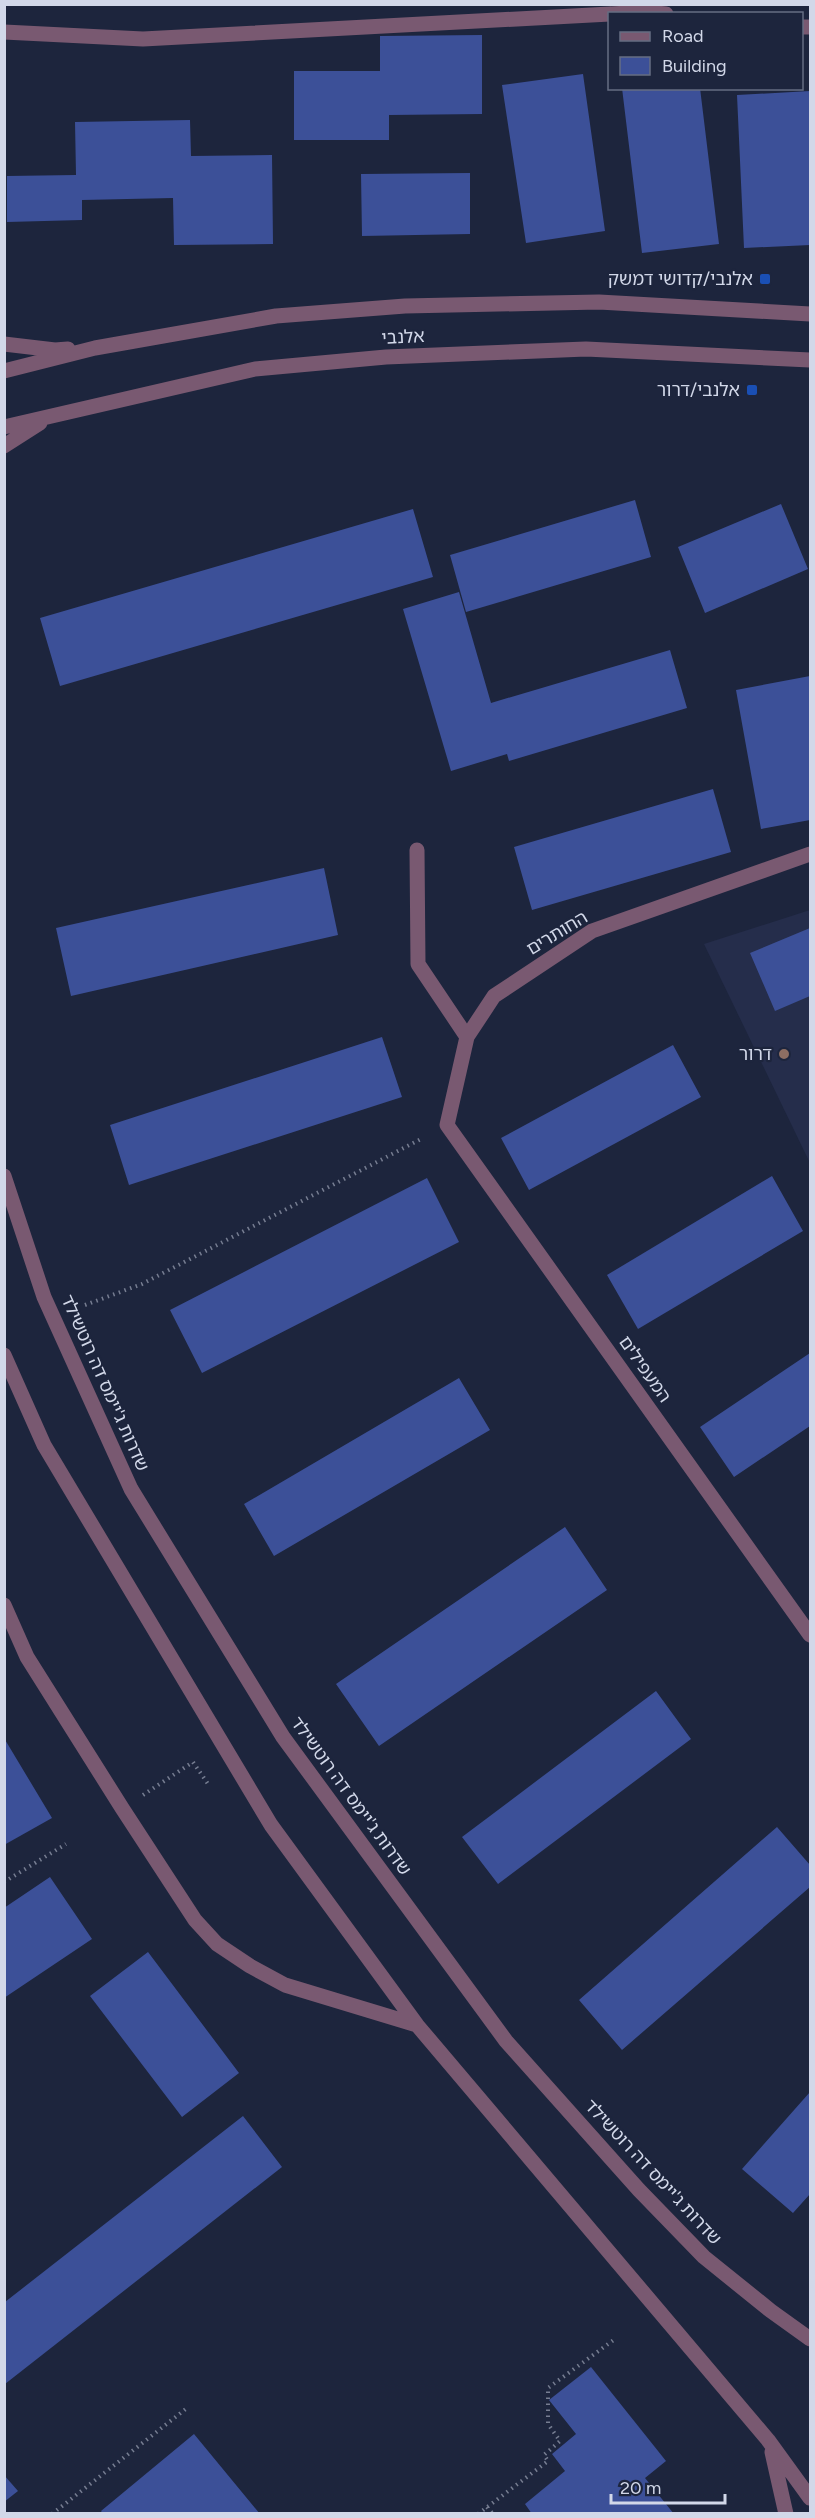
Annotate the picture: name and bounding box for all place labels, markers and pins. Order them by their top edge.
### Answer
place label: אלנבי/קדושי דמשק [608,268,753,290]
marker: אלנבי/קדושי דמשק [758,272,772,286]
place label: אלנבי/דרור [657,379,740,401]
marker: אלנבי/דרור [745,383,759,397]
place label: דרור [739,1043,772,1065]
marker: דרור [777,1047,791,1061]

